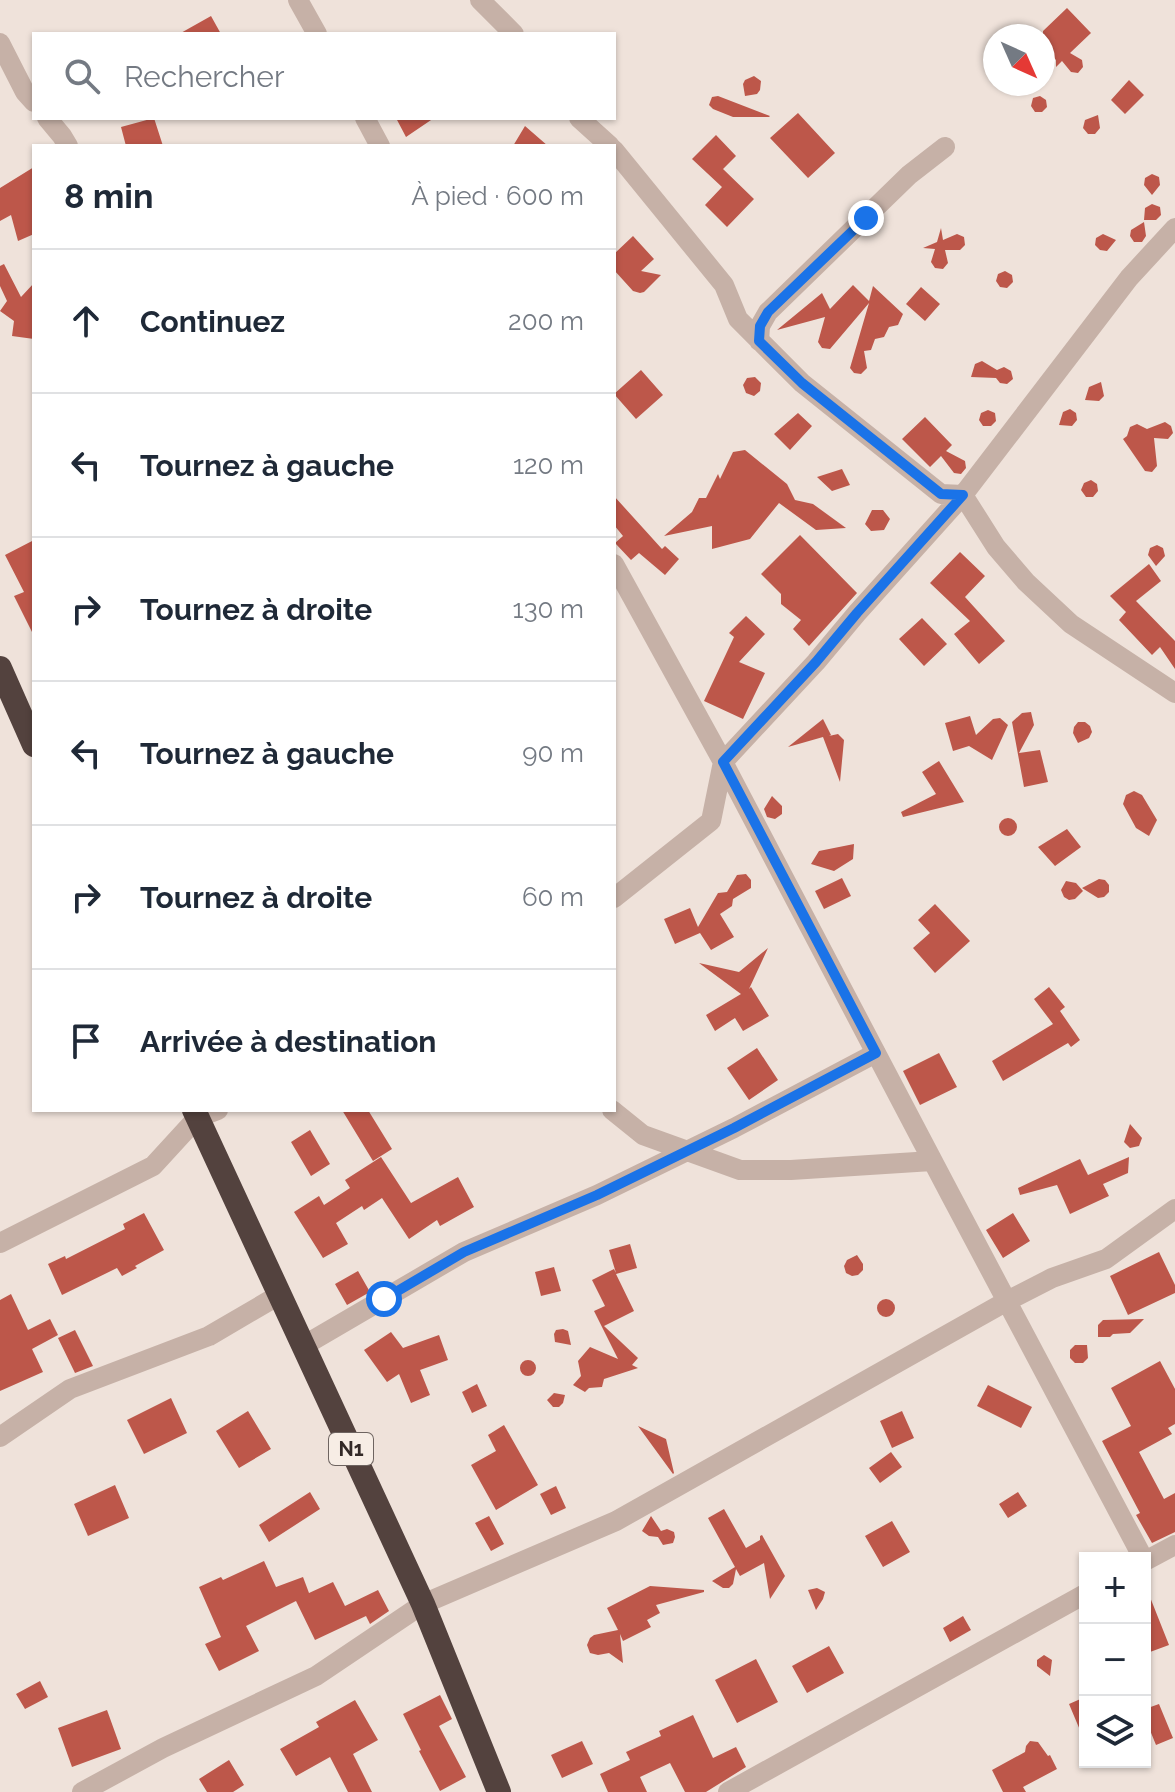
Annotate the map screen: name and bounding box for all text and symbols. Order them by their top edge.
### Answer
north arrow [983,24,1055,96]
search box [32,32,616,120]
icon: search [60,54,104,98]
text: Rechercher [124,59,284,94]
text: 8 min [64,176,154,216]
text: À pied · 600 m [411,181,584,211]
route end [848,200,884,236]
icon: ahead [64,299,108,343]
text: Continuez [140,304,285,339]
text: 200 m [508,306,584,336]
icon: left [64,443,108,487]
text: Tournez à gauche [140,448,394,483]
text: 120 m [513,450,584,480]
icon: right [64,587,108,631]
text: Tournez à droite [140,592,372,627]
text: 130 m [513,594,584,624]
icon: left [64,731,108,775]
text: Tournez à gauche [140,736,394,771]
text: 90 m [522,738,584,768]
icon: right [64,875,108,919]
text: Tournez à droite [140,880,372,915]
text: 60 m [522,882,584,912]
icon: arrive [64,1019,108,1063]
text: Arrivée à destination [140,1024,436,1059]
route start [366,1281,402,1317]
road number: N1 [329,1433,373,1465]
map controls [1079,1552,1151,1768]
button: + [1079,1552,1151,1624]
button: − [1079,1624,1151,1696]
button: layers [1079,1696,1151,1768]

